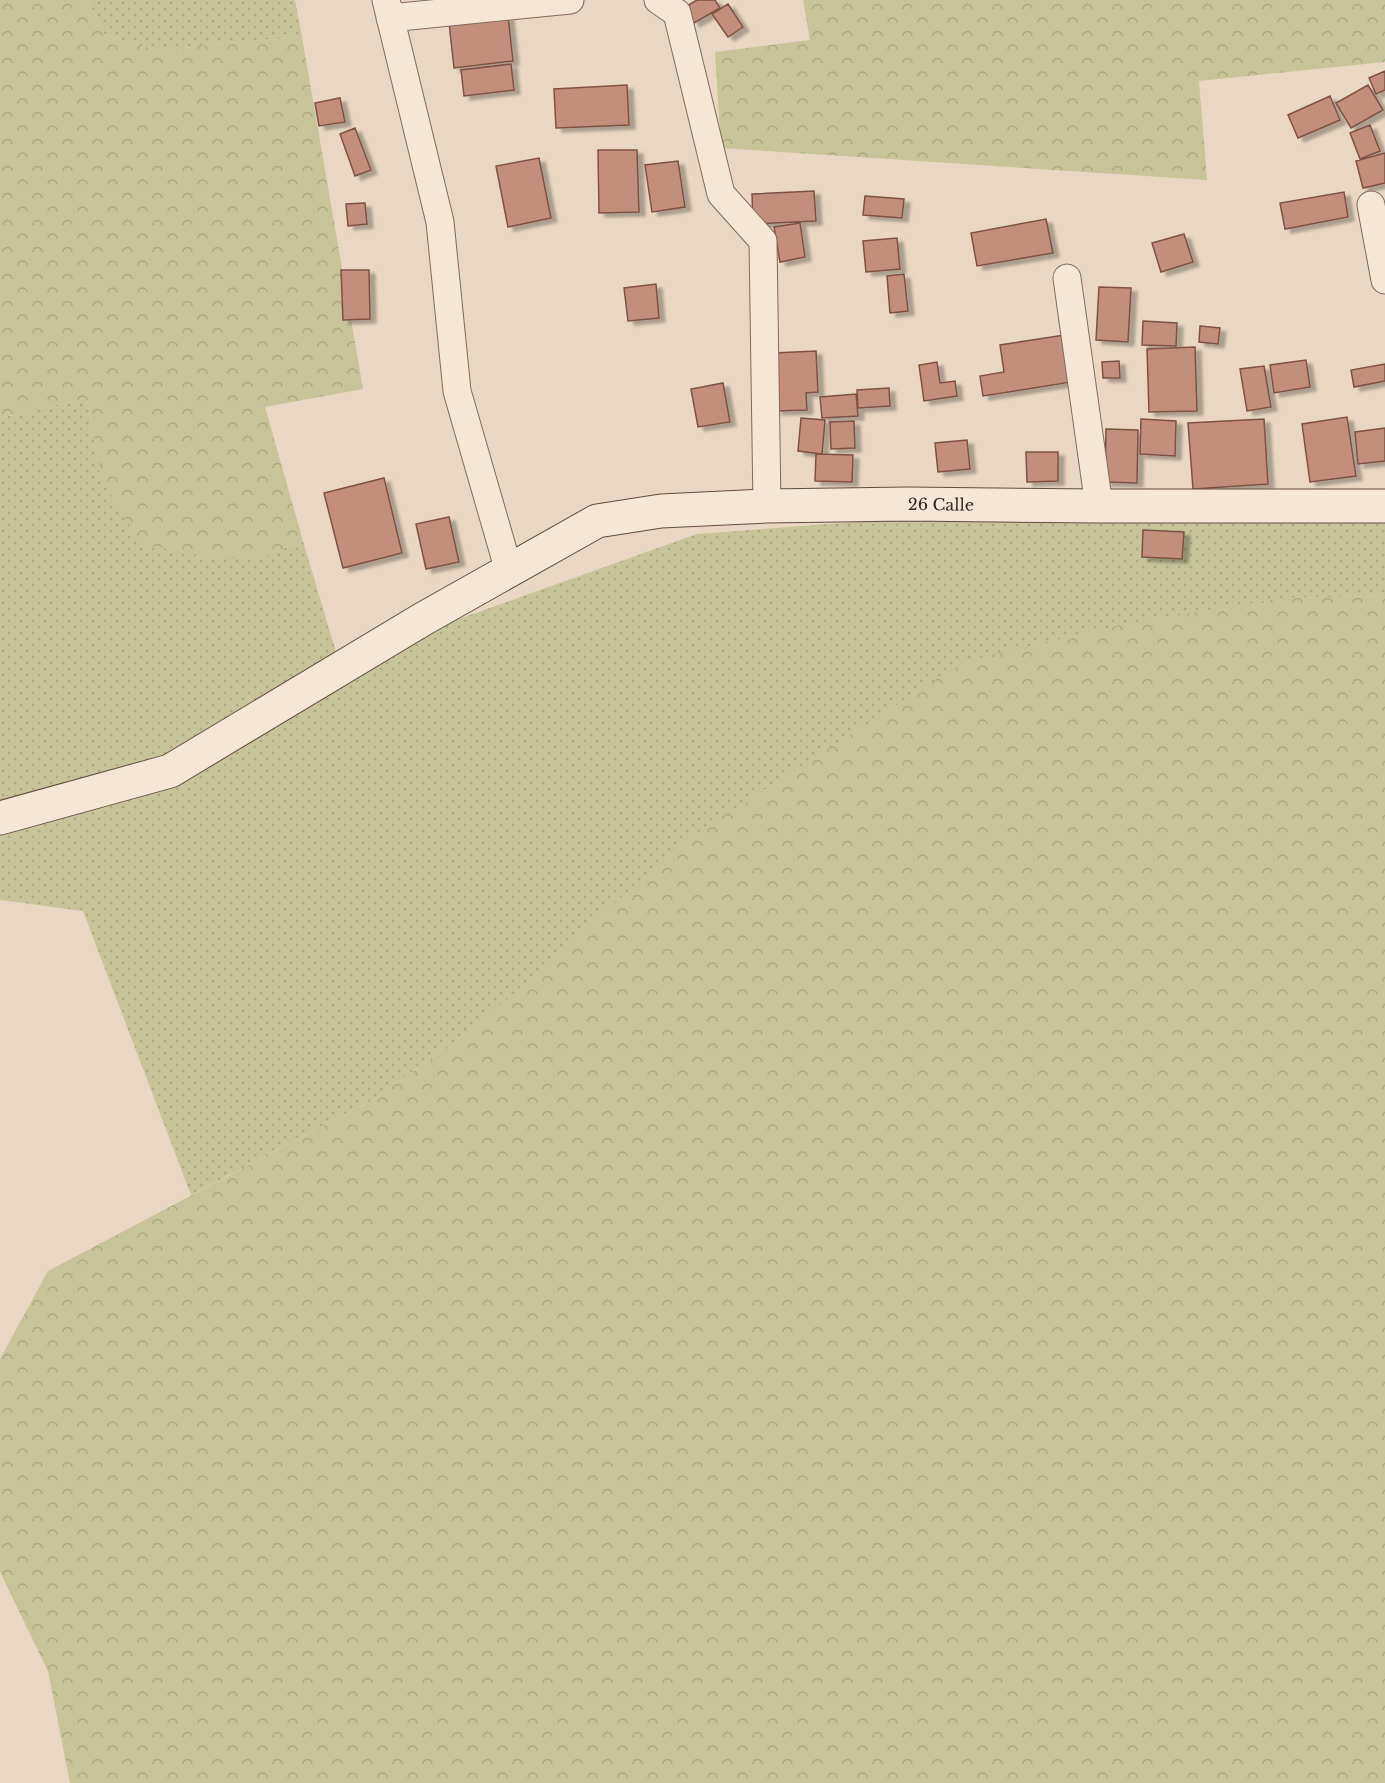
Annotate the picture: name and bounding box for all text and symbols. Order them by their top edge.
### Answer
street label: 26 Calle [908,494,974,515]

